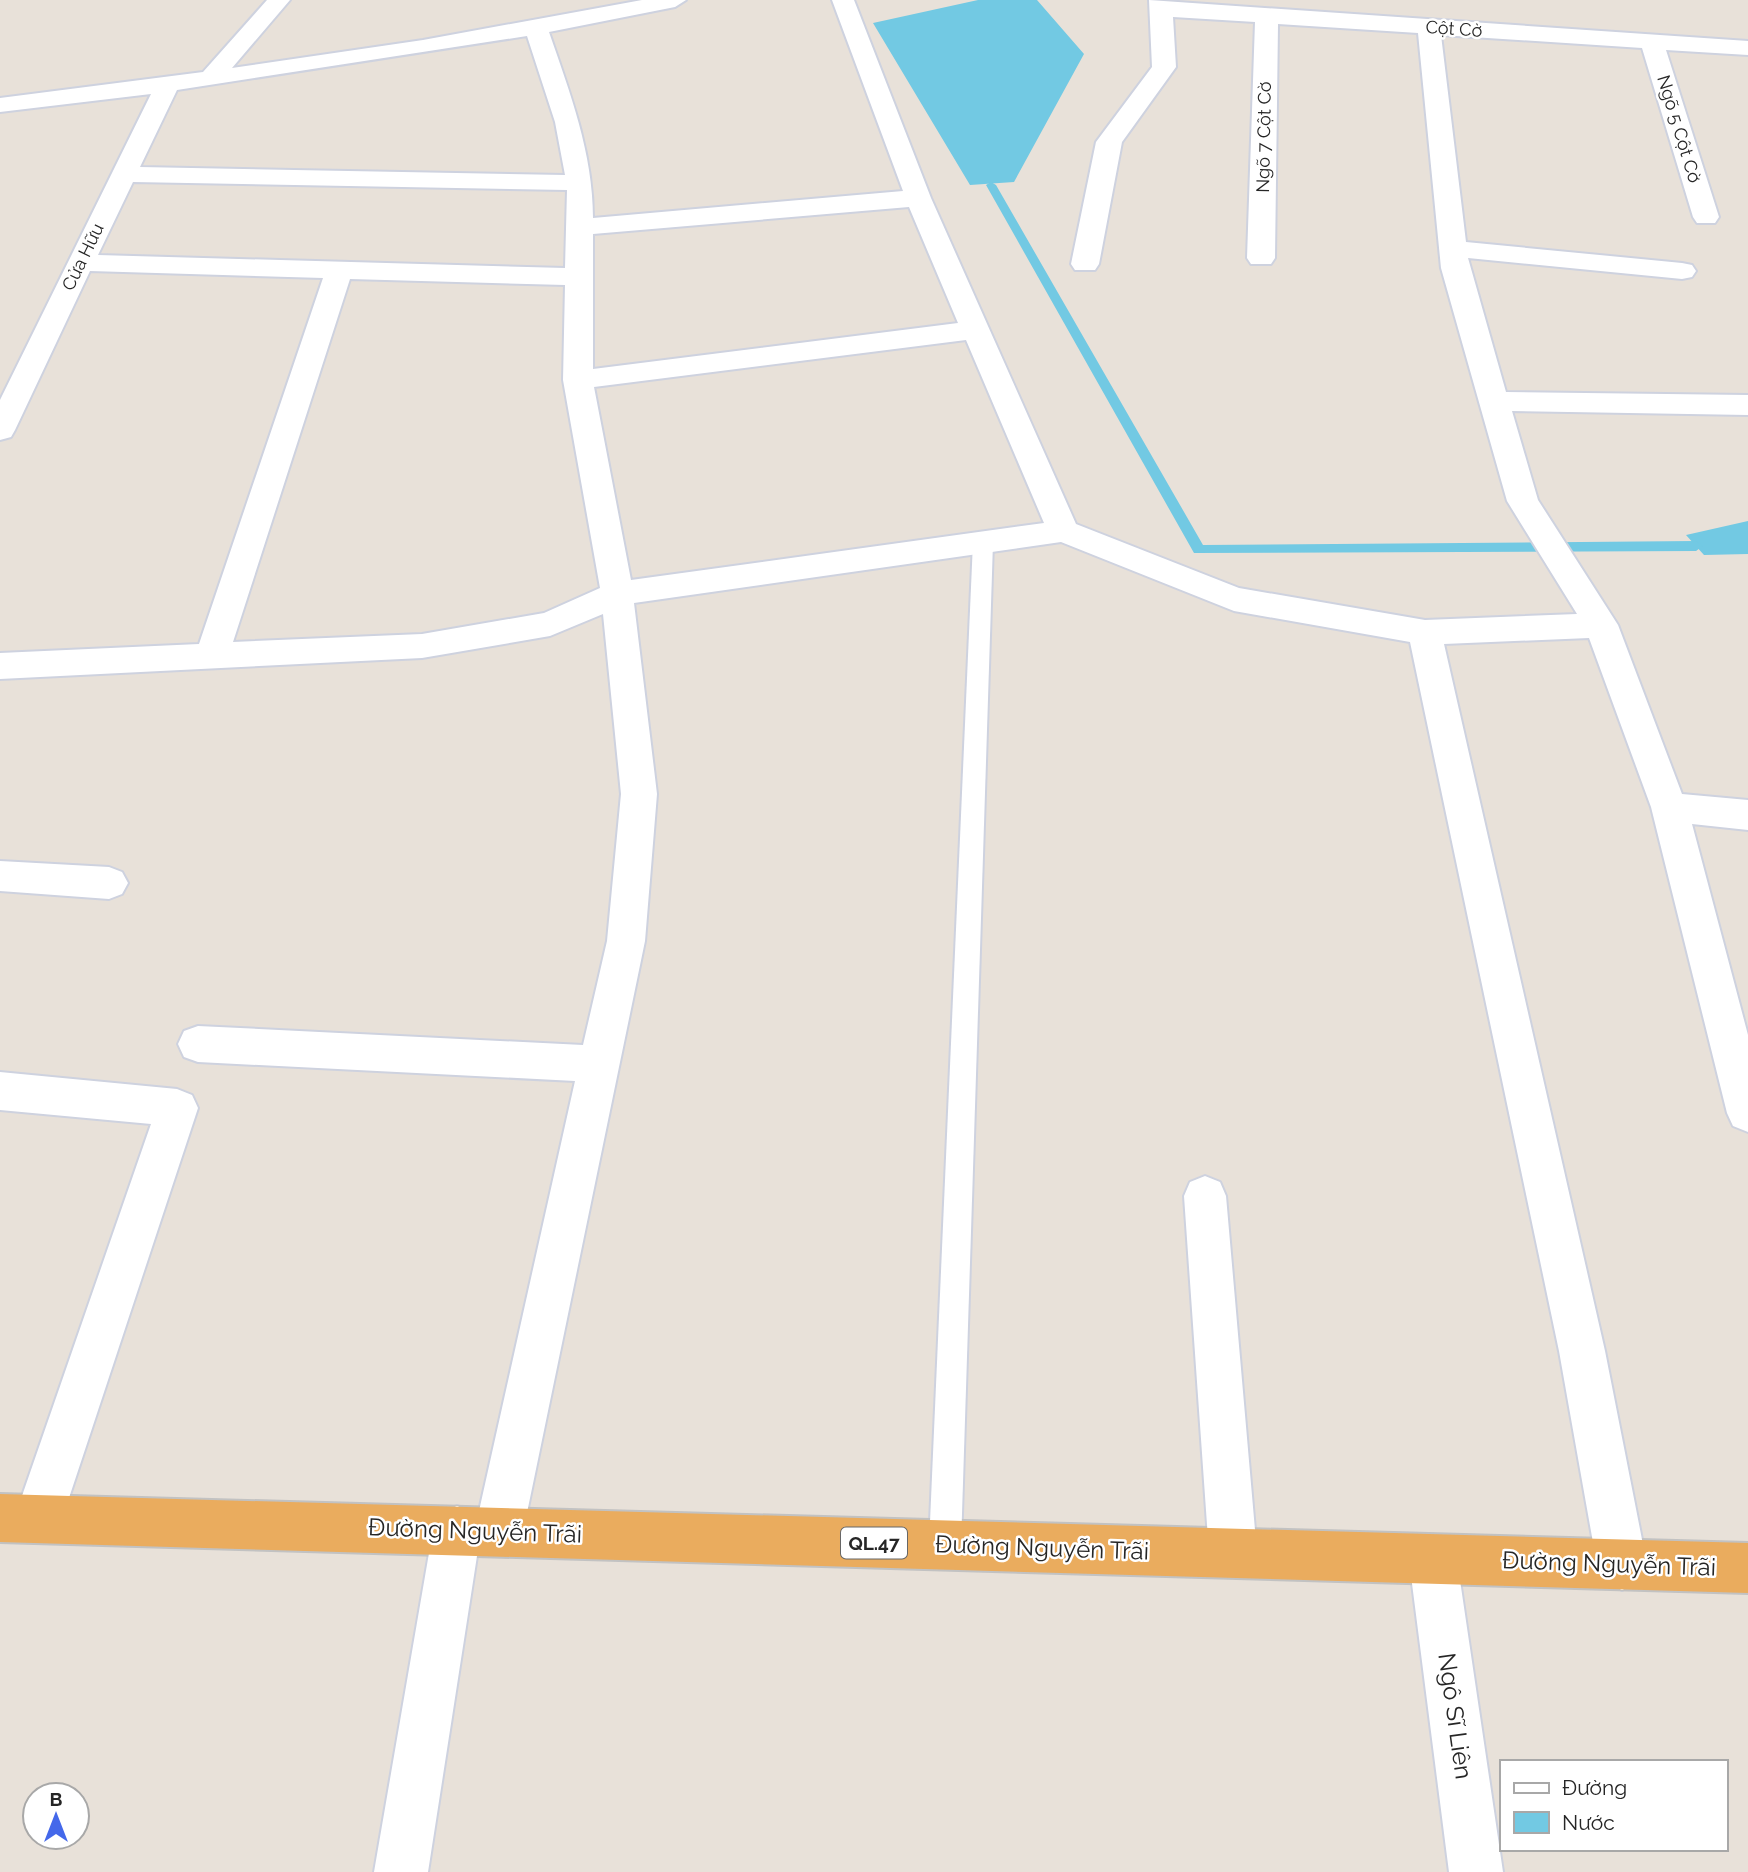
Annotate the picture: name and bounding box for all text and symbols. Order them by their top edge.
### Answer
street label: Cột Cờ [1425,16,1483,41]
street label: Ngõ 5 Cột Cờ [1653,73,1706,185]
street label: Ngõ 7 Cột Cờ [1252,81,1275,193]
street label: Cửa Hữu [57,220,108,294]
street label: Đường Nguyễn Trãi [368,1512,582,1549]
road number: QL.47 [841,1527,907,1558]
street label: Đường Nguyễn Trãi [935,1529,1149,1566]
street label: Đường Nguyễn Trãi [1502,1545,1716,1582]
street label: Ngô Sĩ Liên [1432,1651,1479,1781]
legend [1500,1760,1727,1851]
text: Đường [1562,1775,1627,1800]
north arrow [21,1781,91,1851]
text: B [50,1788,63,1810]
text: Nước [1562,1810,1615,1835]

